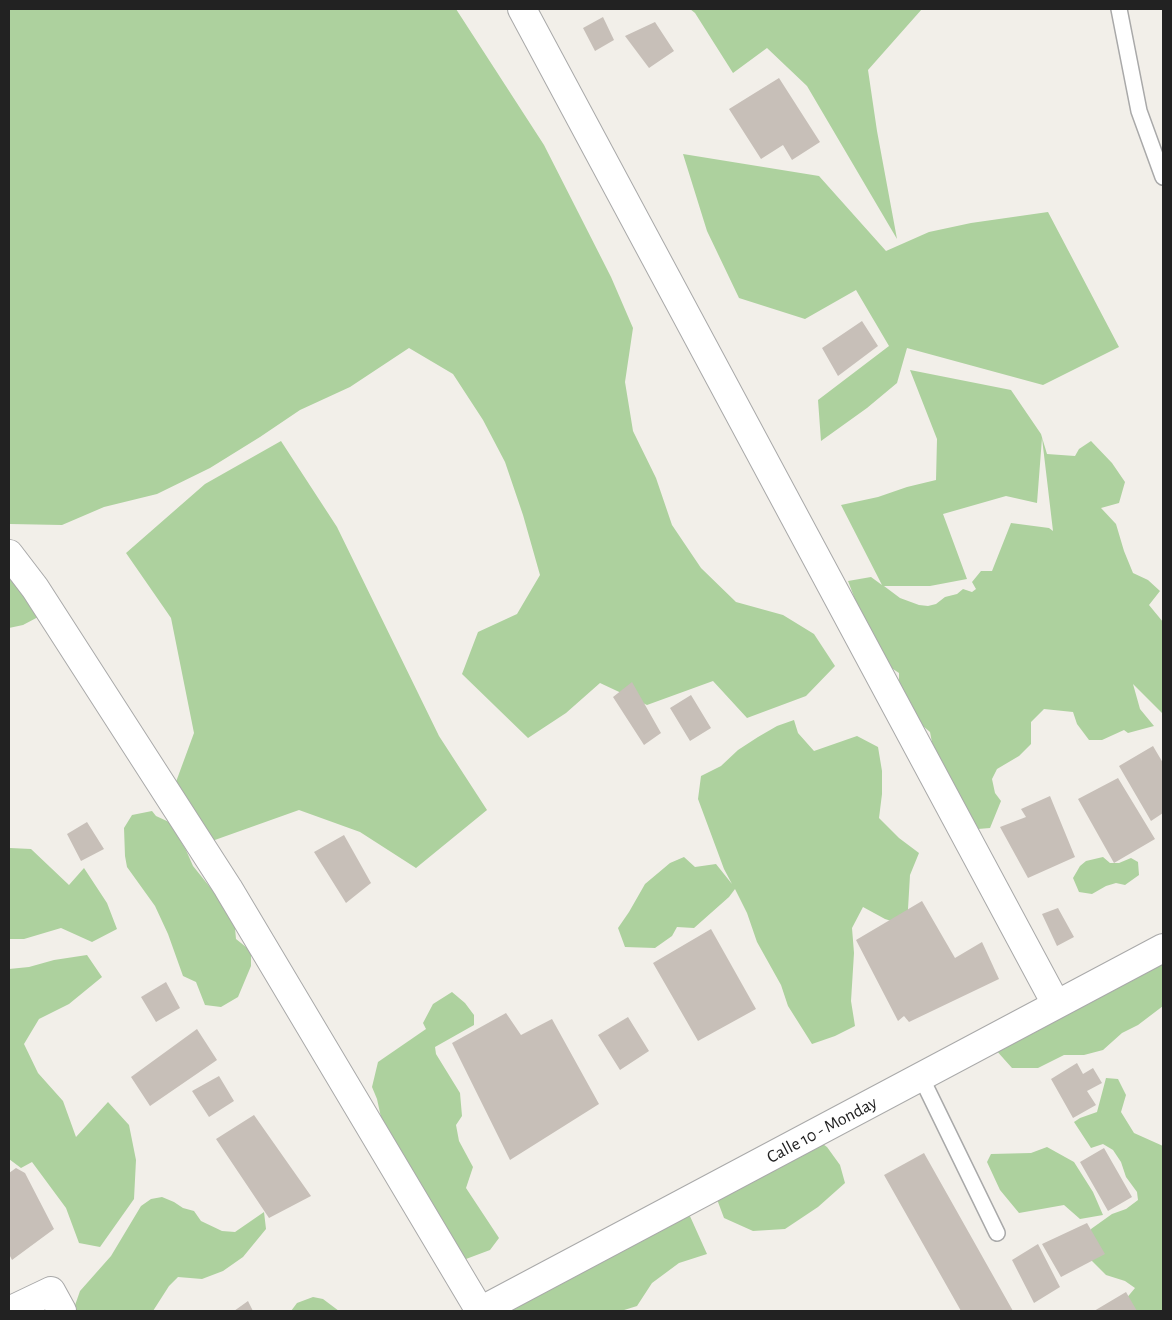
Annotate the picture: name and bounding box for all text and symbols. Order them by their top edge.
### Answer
street label: Calle 10 - Monday [763,1092,881,1168]

